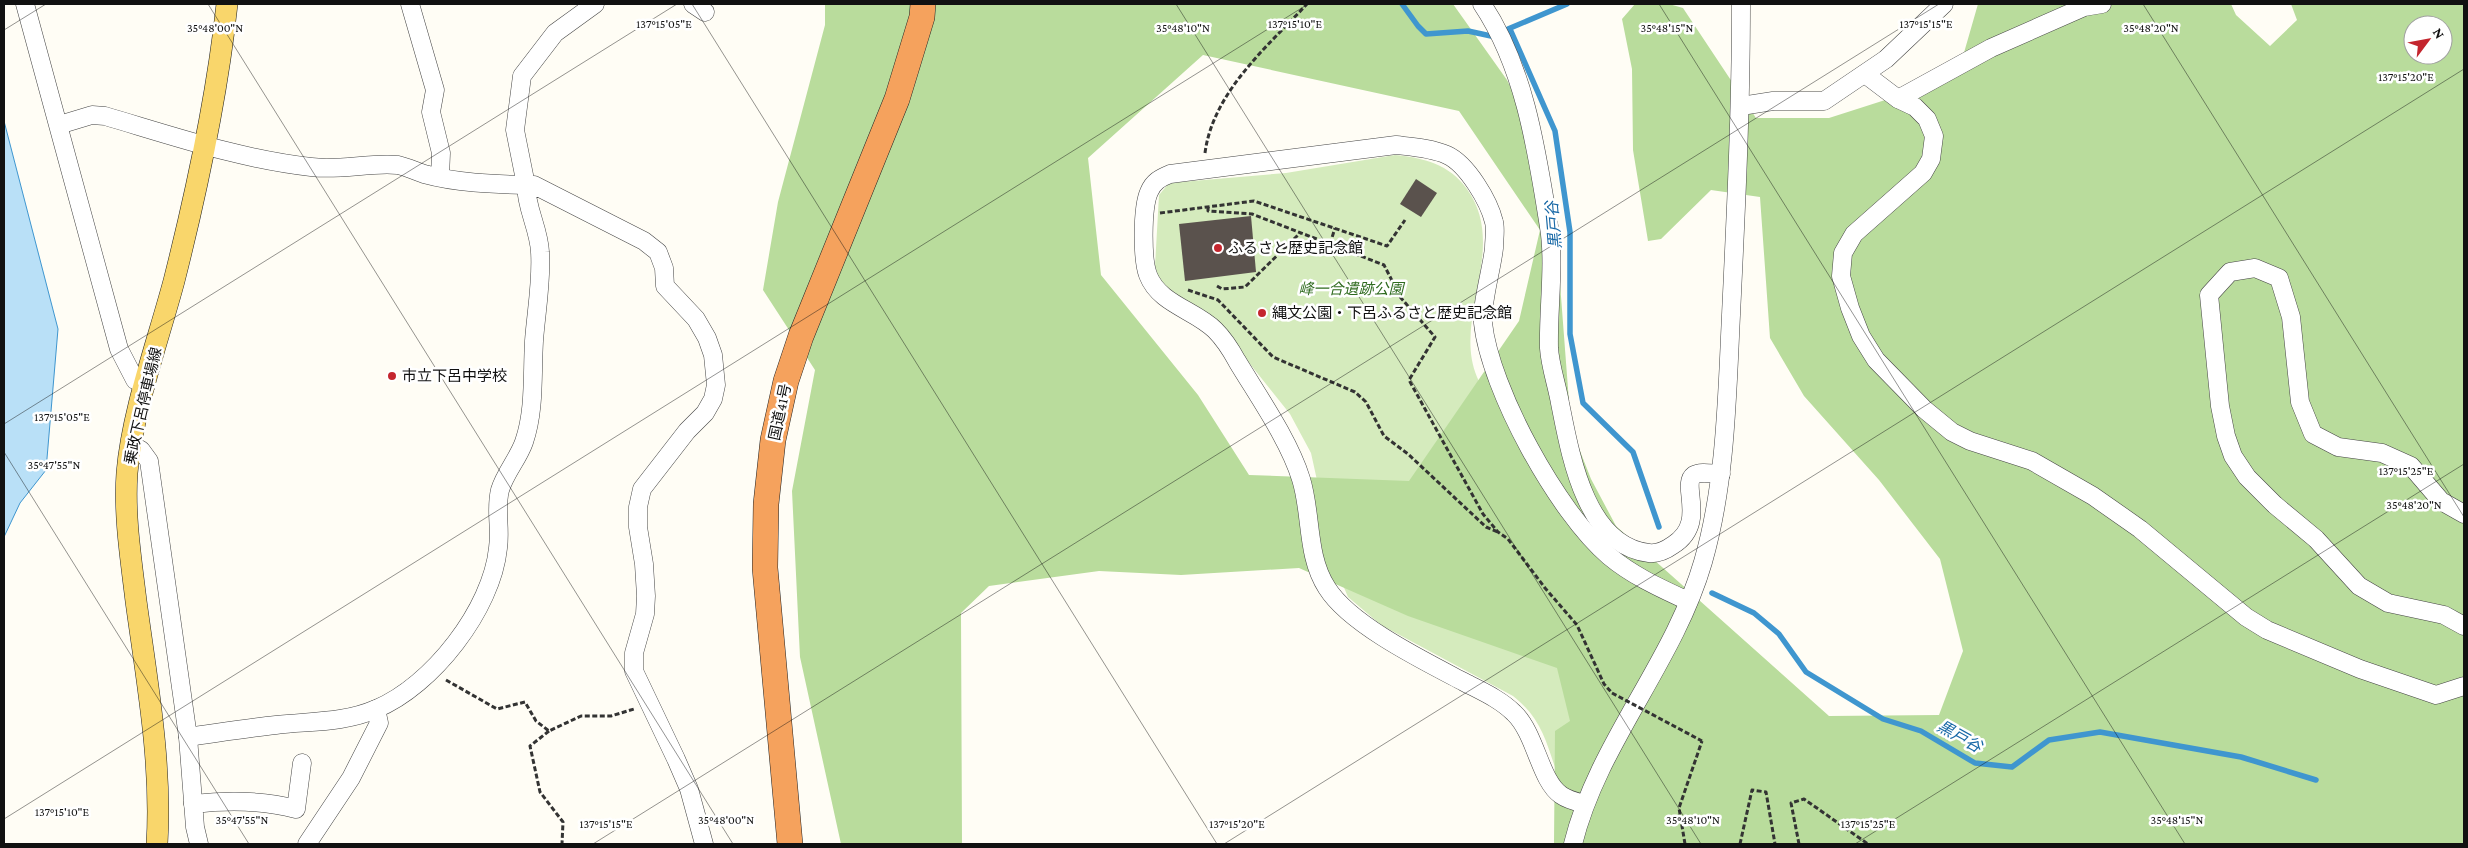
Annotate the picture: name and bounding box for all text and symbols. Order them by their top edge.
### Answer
north arrow [2403,15,2453,65]
text: 137°15'05"E [636,17,692,31]
text: 137°15'10"E [1268,17,1322,31]
text: 137°15'15"E [1900,17,1953,31]
text: 35°48'00"N [187,21,243,35]
text: 35°48'10"N [1156,21,1210,35]
text: 35°48'15"N [1641,21,1694,35]
text: 35°48'20"N [2123,21,2179,35]
text: N [2430,25,2449,42]
text: 137°15'20"E [2378,70,2434,84]
water label: 黒戸谷 [1543,198,1564,250]
place label: ふるさと歴史記念館 [1228,240,1363,256]
marker: ふるさと歴史記念館 [1212,242,1224,254]
park label: 峰一合遺跡公園 [1298,281,1405,297]
place label: 縄文公園・下呂ふるさと歴史記念館 [1272,305,1512,321]
marker: 縄文公園・下呂ふるさと歴史記念館 [1256,307,1268,319]
street label: 乗政下呂停車場線 [122,346,164,466]
place label: 市立下呂中学校 [402,368,507,384]
marker: 市立下呂中学校 [386,370,398,382]
street label: 国道41号 [766,382,794,442]
text: 137°15'05"E [34,410,90,424]
text: 35°47'55"N [28,458,81,472]
text: 137°15'25"E [2379,464,2434,478]
text: 35°48'20"N [2386,498,2442,512]
water label: 黒戸谷 [1935,717,1987,756]
text: 137°15'10"E [35,805,89,819]
text: 35°47'55"N [216,813,269,827]
text: 35°48'00"N [698,813,754,827]
text: 35°48'10"N [1666,813,1720,827]
text: 35°48'15"N [2151,813,2204,827]
text: 137°15'15"E [580,817,633,831]
text: 137°15'20"E [1209,817,1265,831]
text: 137°15'25"E [1841,817,1896,831]

